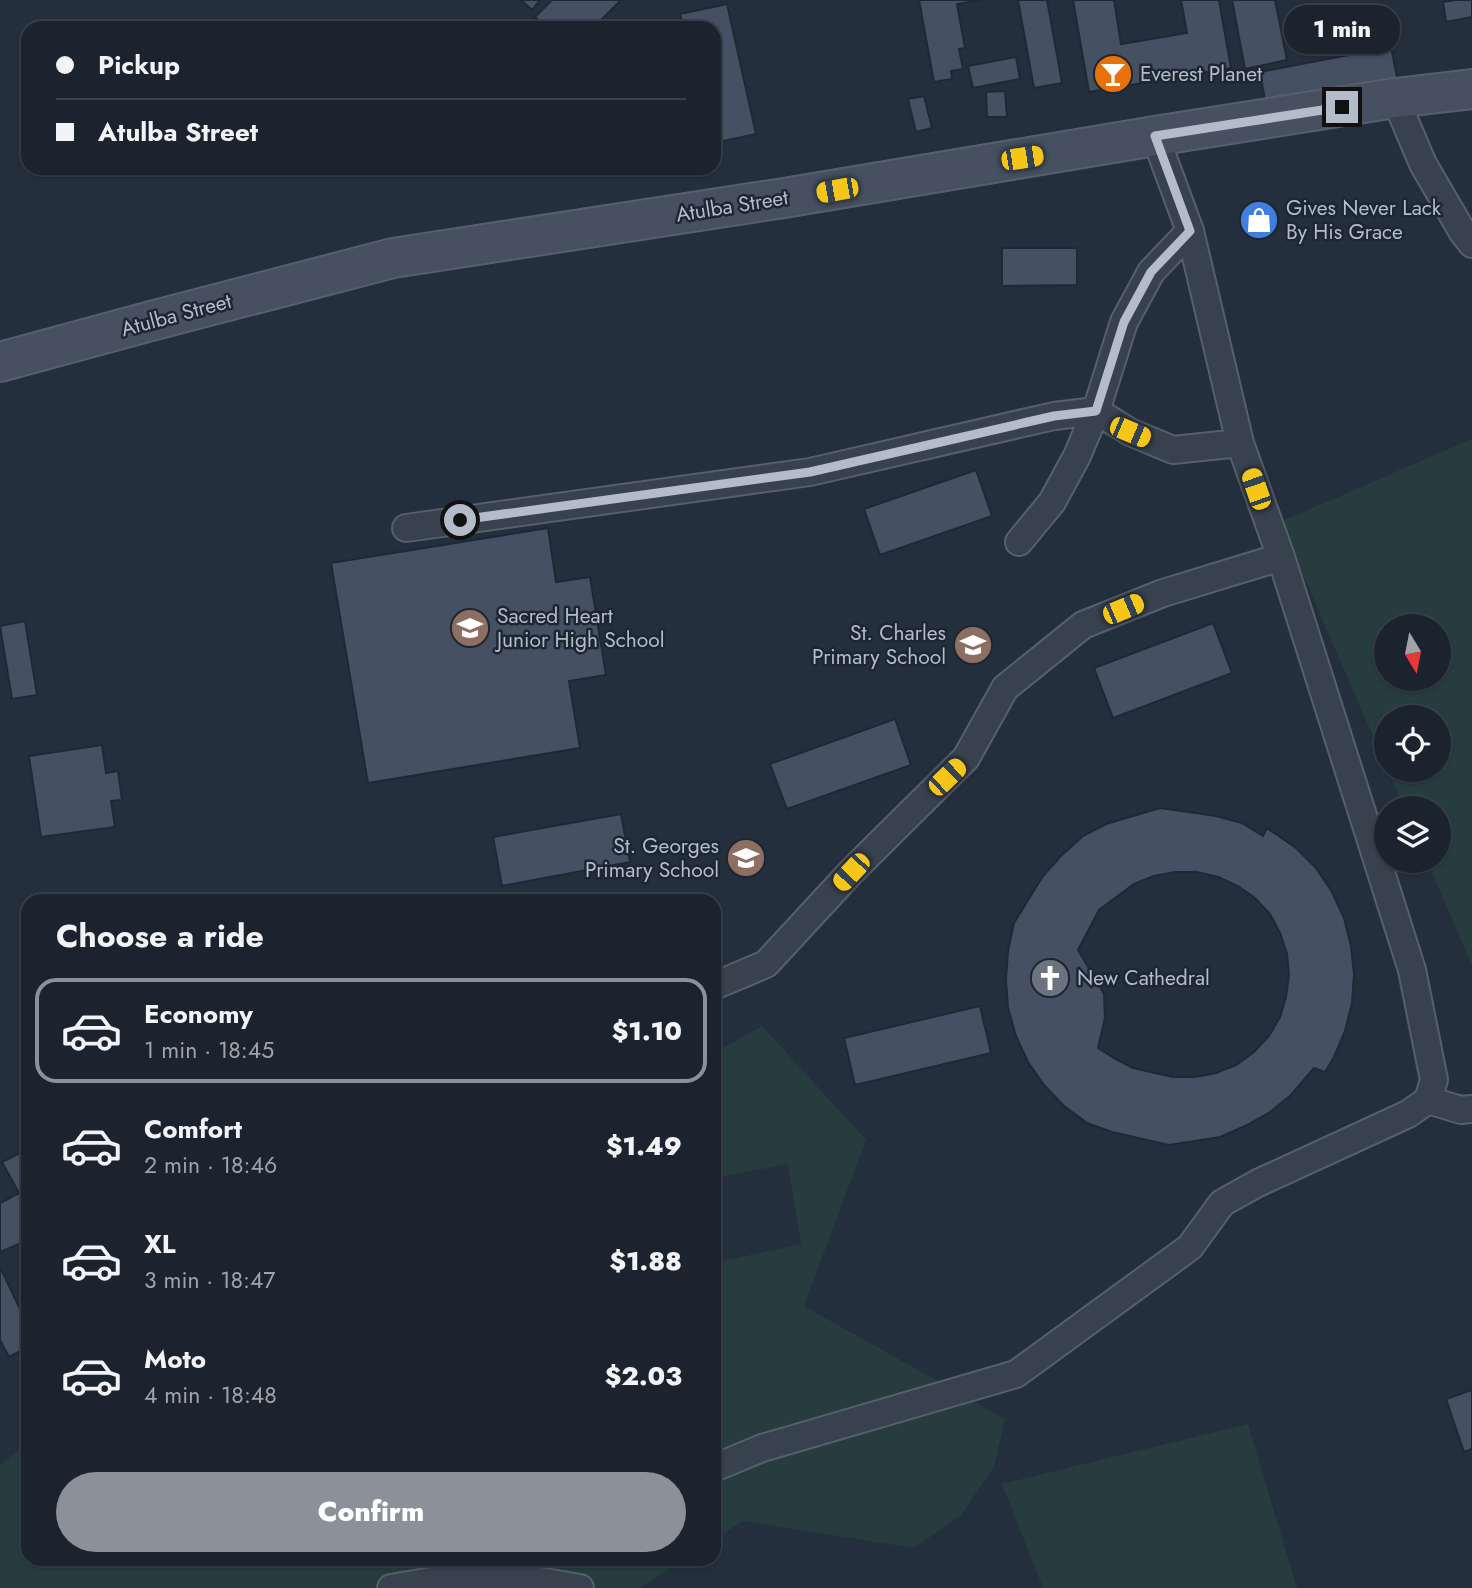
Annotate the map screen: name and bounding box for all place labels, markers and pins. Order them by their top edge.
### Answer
bar icon: Everest Planet [1092,53,1134,95]
place label: Everest Planet [1140,59,1262,89]
place label: Gives Never Lack By His Grace [1286,193,1442,247]
shop icon: Gives Never Lack By His Grace [1238,199,1280,241]
place label: Sacred Heart Junior High School [494,601,665,655]
school or university icon: Sacred Heart Junior High School [449,607,491,649]
place label: St. Charles Primary School [812,618,946,672]
school or university icon: St. Charles Primary School [952,624,994,666]
place label: St. Georges Primary School [585,831,719,885]
school or university icon: St. Georges Primary School [725,837,767,879]
church icon: New Cathedral [1029,957,1071,999]
place label: New Cathedral [1077,963,1210,993]

